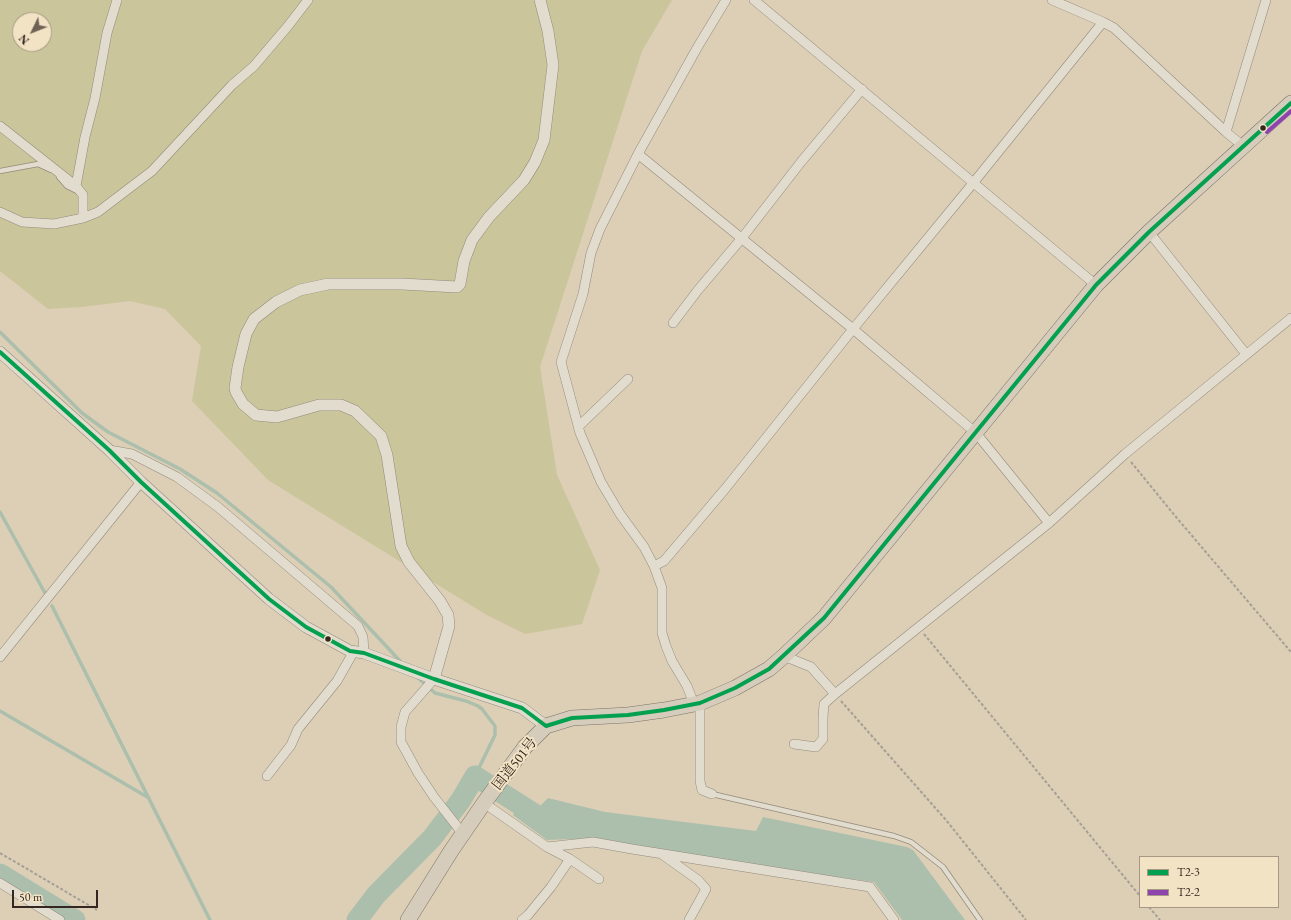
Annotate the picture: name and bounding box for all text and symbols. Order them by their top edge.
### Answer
north arrow [12,12,52,52]
text: N [16,31,32,48]
unlabelled marker [1258,123,1268,133]
unlabelled marker [323,634,333,644]
street label: 国道501号 [489,734,541,794]
legend [1139,856,1279,908]
text: T2-3 [1177,864,1200,880]
scale bar [14,882,100,908]
text: T2-2 [1177,884,1200,900]
text: 50 m [19,889,42,905]

